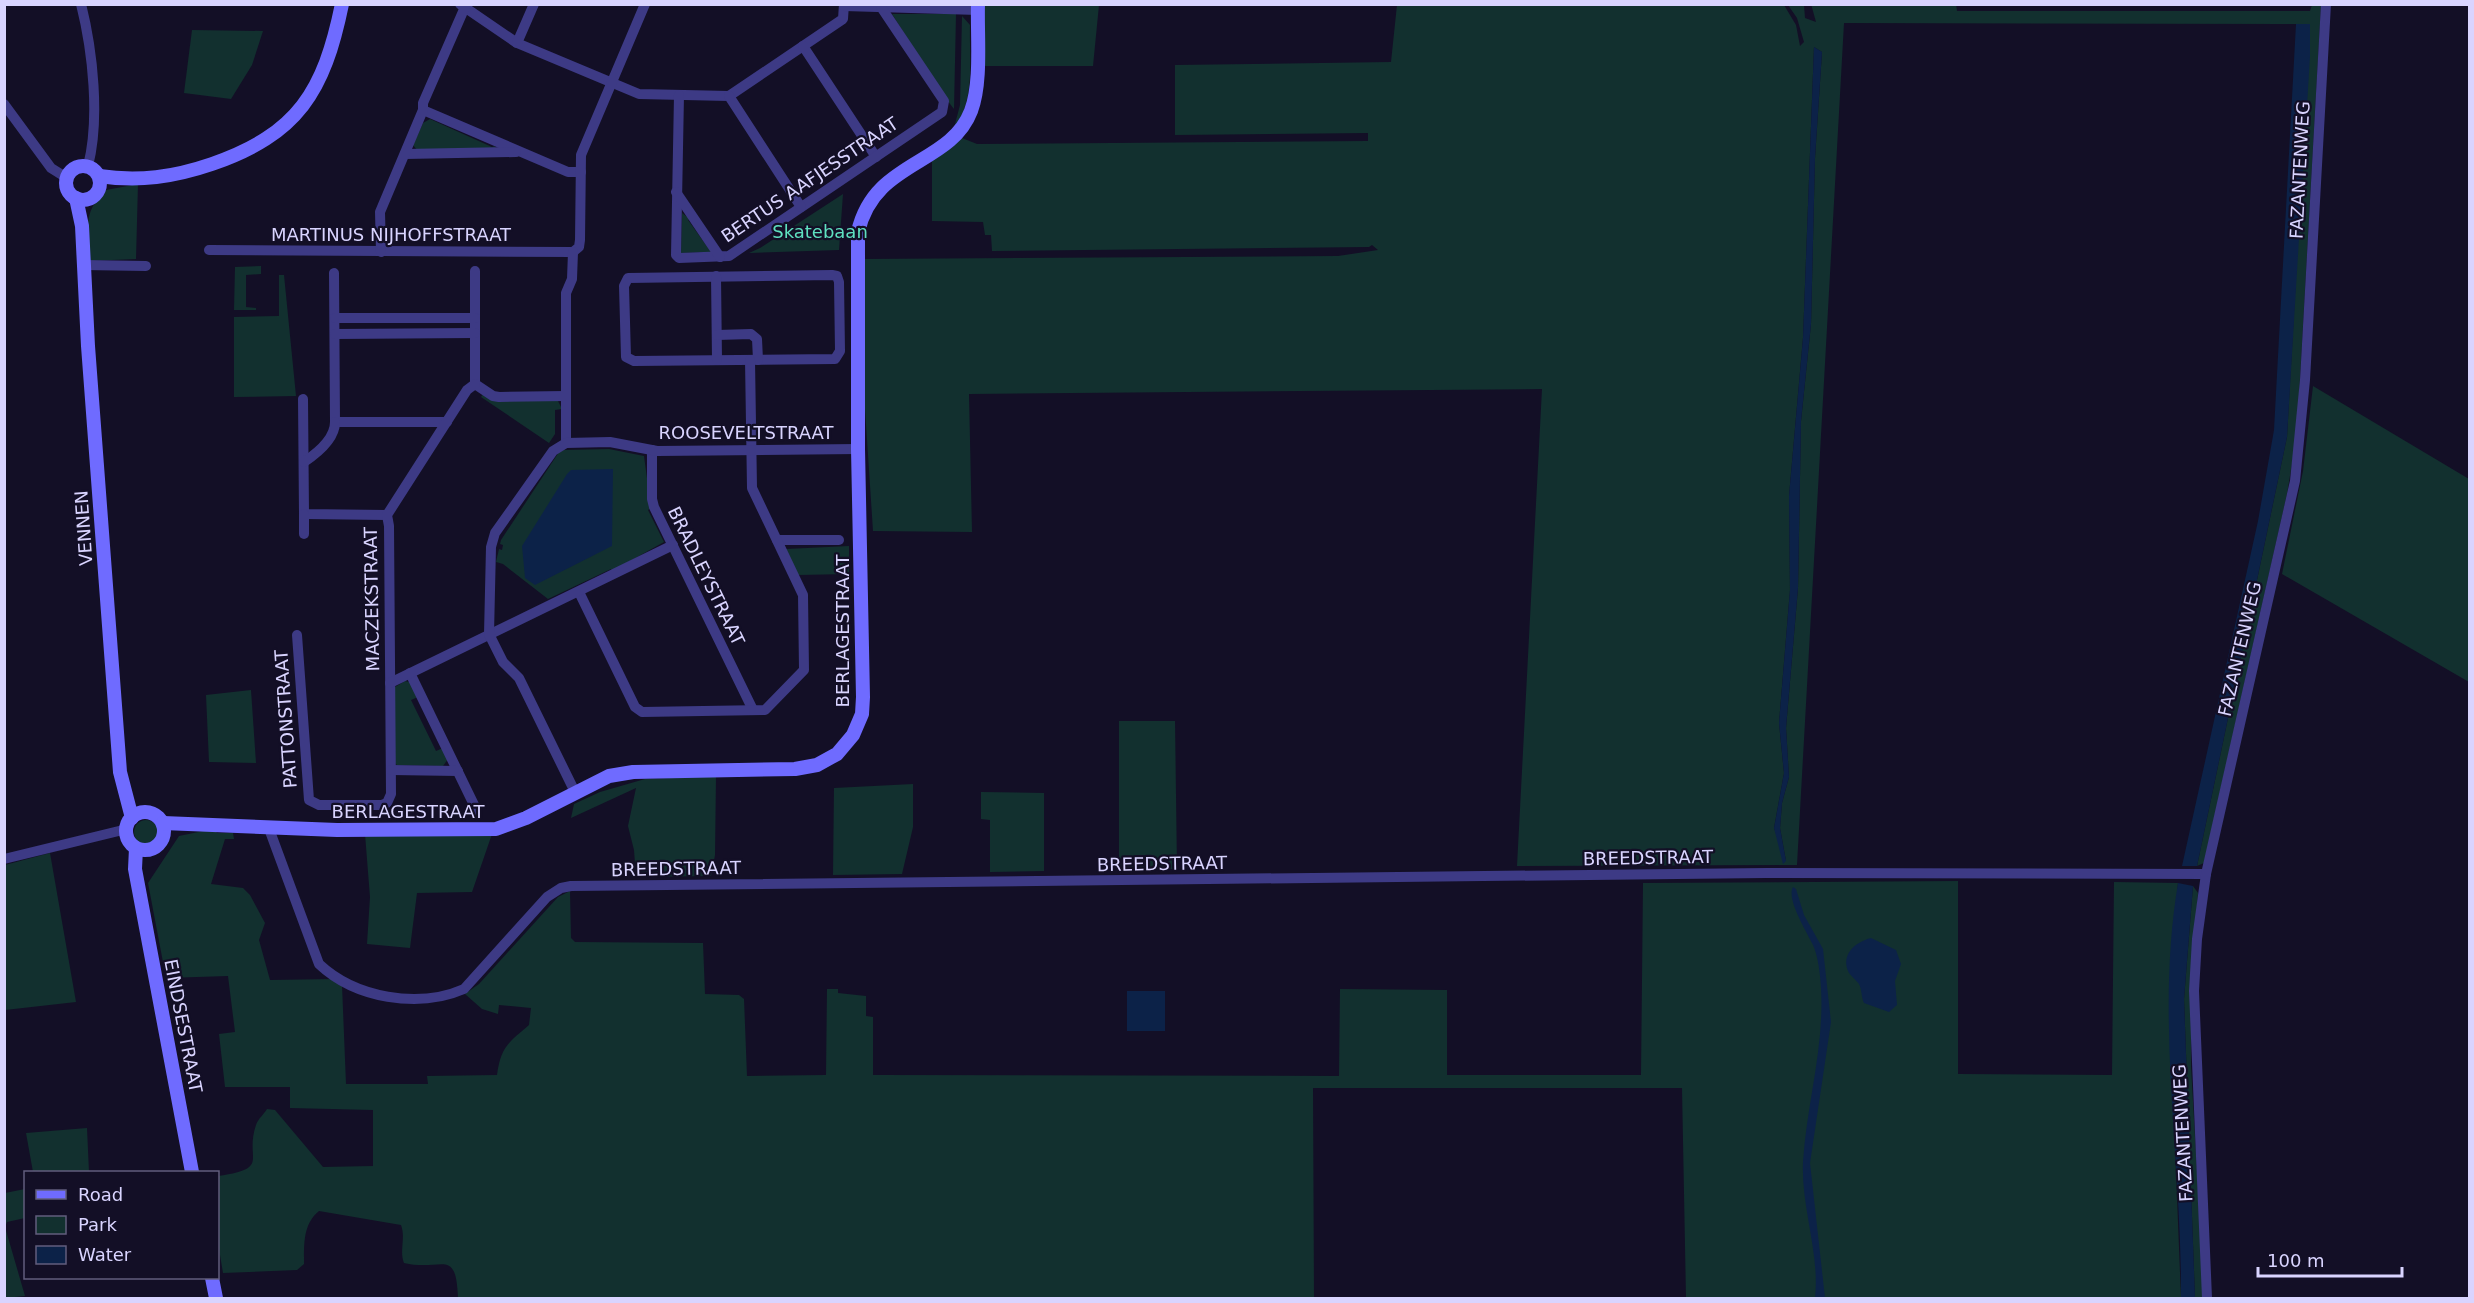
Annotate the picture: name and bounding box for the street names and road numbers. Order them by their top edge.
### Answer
street label: FAZANTENWEG [2285,100,2314,239]
street label: BERTUS AAFJESSTRAAT [717,112,903,247]
street label: MARTINUS NIJHOFFSTRAAT [271,224,512,245]
street label: ROOSEVELTSTRAAT [659,422,834,443]
street label: VENNEN [70,490,97,566]
street label: BRADLEYSTRAAT [664,503,750,649]
street label: MACZEKSTRAAT [360,526,383,671]
street label: BERLAGESTRAAT [832,554,853,707]
street label: FAZANTENWEG [2214,579,2265,719]
street label: PATTONSTRAAT [270,648,301,789]
street label: BERLAGESTRAAT [332,801,485,822]
street label: BREEDSTRAAT [1583,846,1714,869]
street label: BREEDSTRAAT [1097,852,1228,875]
street label: BREEDSTRAAT [611,857,742,880]
street label: EINDSESTRAAT [160,957,207,1096]
street label: FAZANTENWEG [2168,1064,2197,1203]

